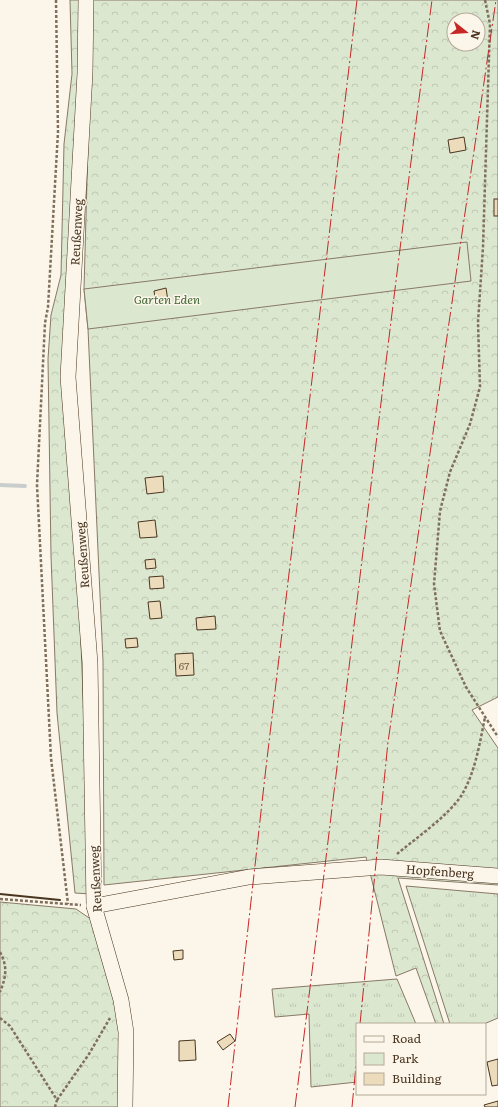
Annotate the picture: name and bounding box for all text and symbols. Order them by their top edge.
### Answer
north arrow [446,12,486,52]
text: N [468,28,486,42]
street label: Reußenweg [65,198,87,266]
park label: Garten Eden [134,290,200,308]
street label: Reußenweg [71,521,93,589]
house number: 67 [179,658,189,673]
street label: Reußenweg [84,845,106,913]
street label: Hopfenberg [405,860,475,882]
legend [356,1023,486,1095]
text: Road [392,1029,422,1047]
text: Park [392,1049,419,1067]
text: Building [392,1069,442,1087]

